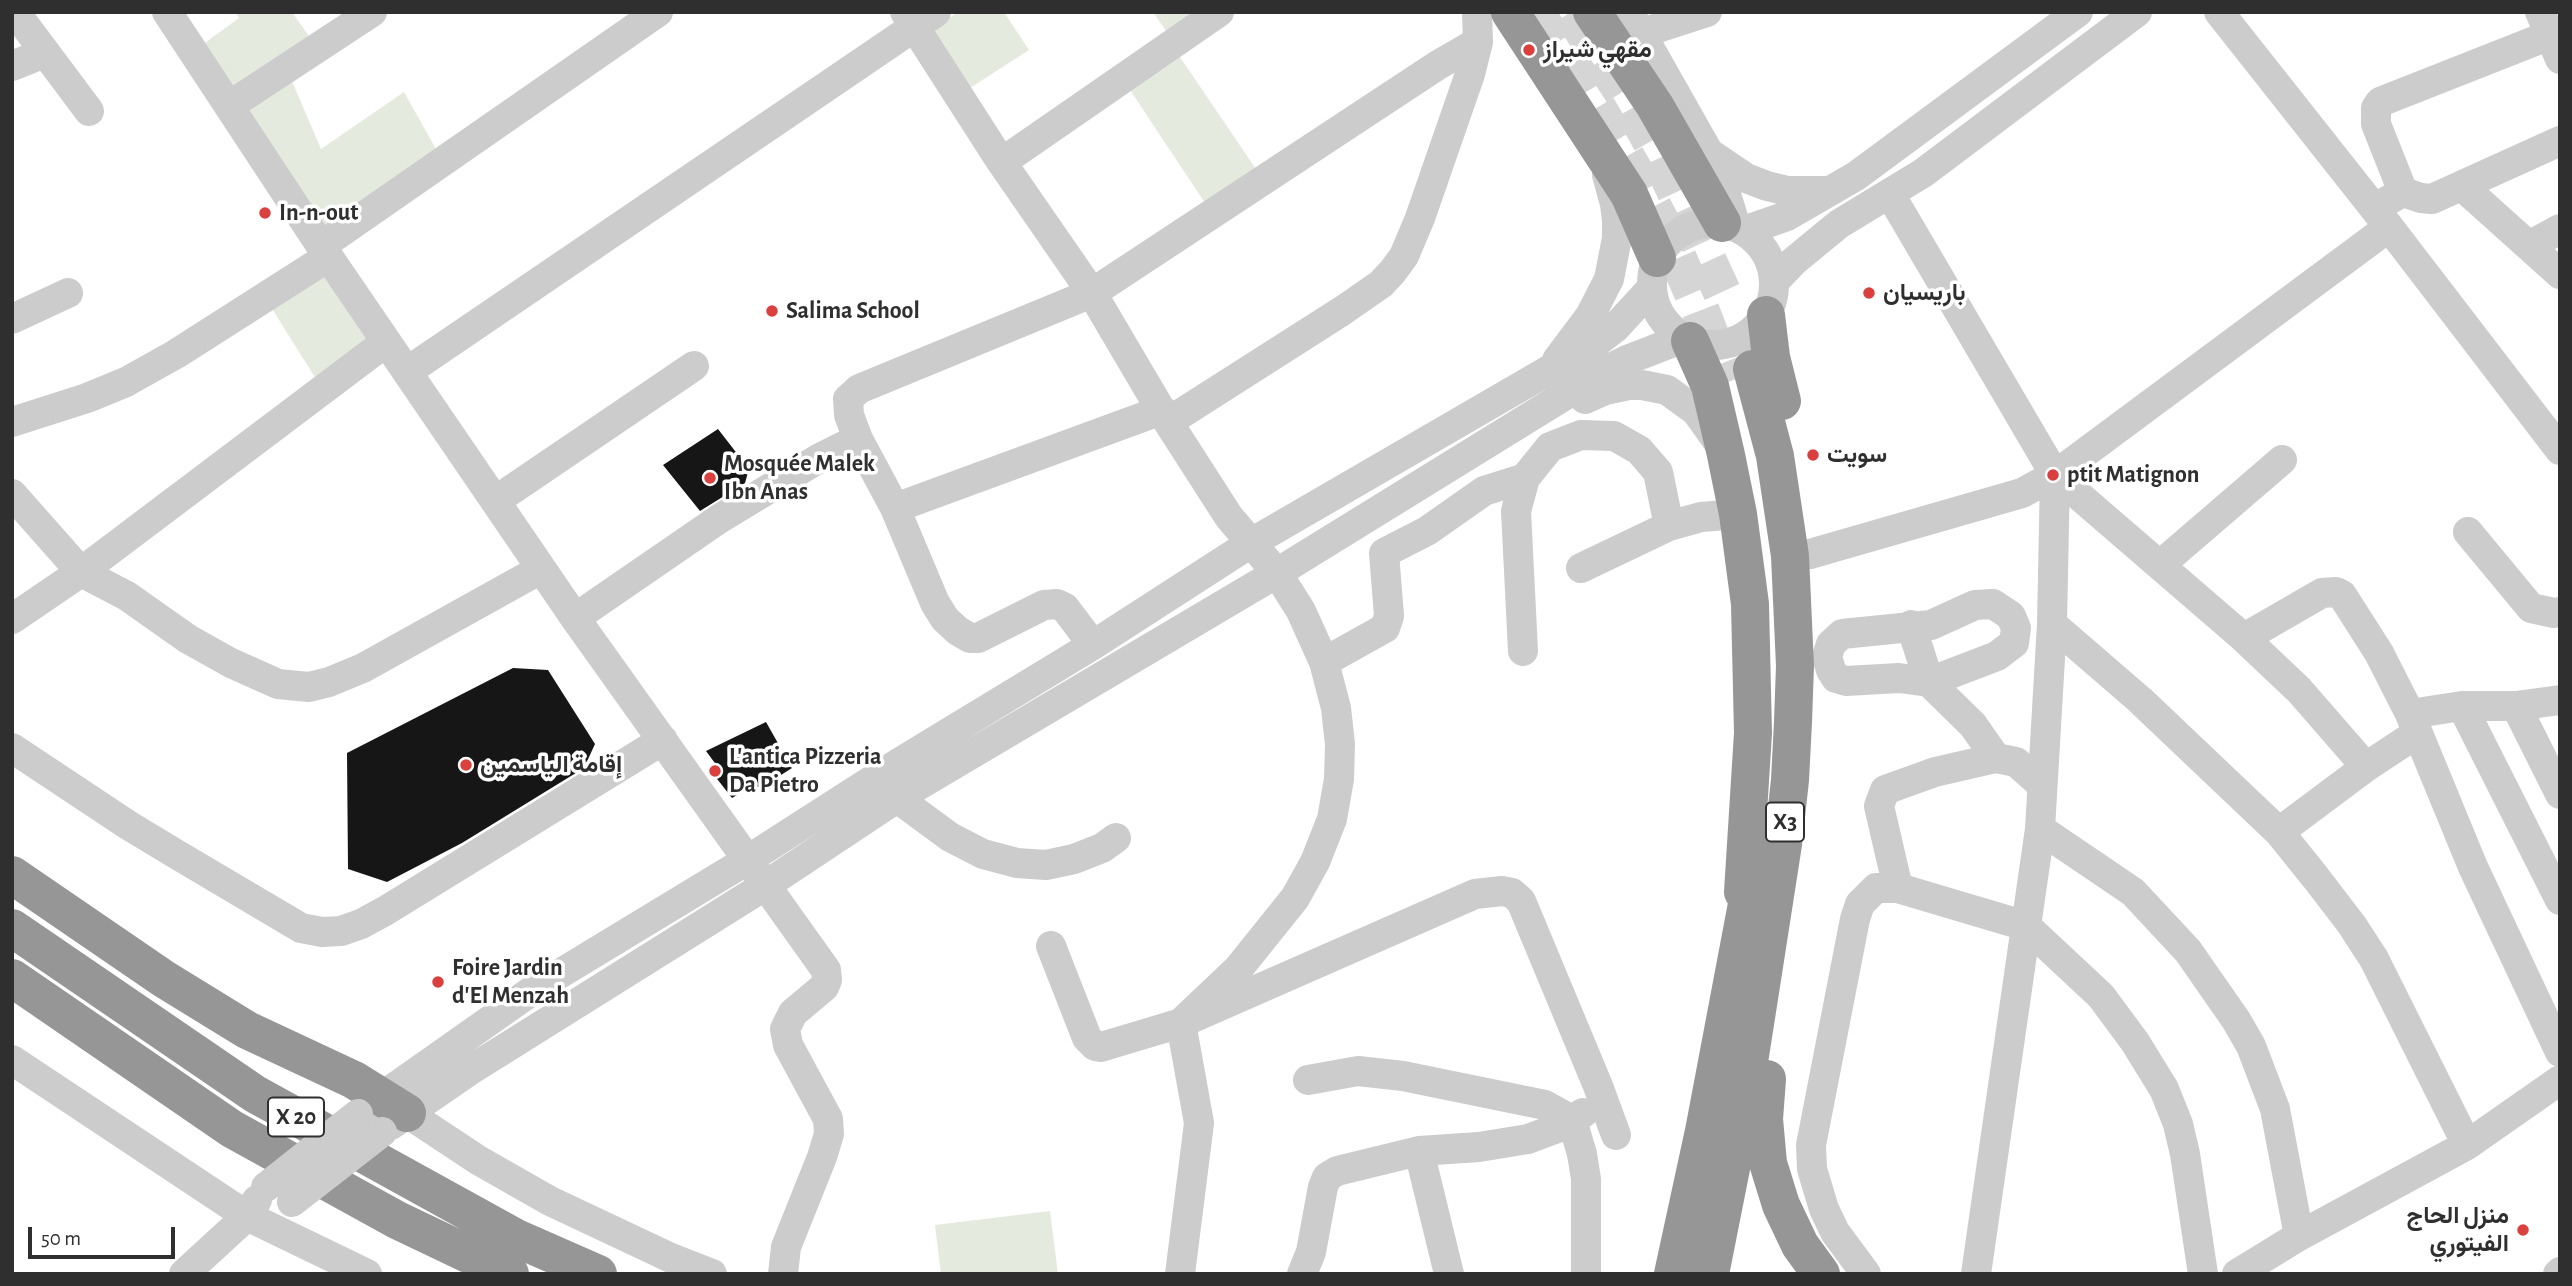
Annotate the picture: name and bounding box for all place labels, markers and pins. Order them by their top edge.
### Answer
place label: مقهي شيراز [1543,36,1652,64]
marker: مقهي شيراز [1521,42,1537,58]
place label: In-n-out [279,199,358,227]
marker: In-n-out [257,205,273,221]
place label: باريسيان [1883,279,1966,307]
marker: باريسيان [1861,285,1877,301]
place label: Salima School [786,297,920,325]
marker: Salima School [764,303,780,319]
place label: سويت [1827,441,1887,469]
marker: سويت [1805,447,1821,463]
place label: Mosquée Malek Ibn Anas [724,450,875,506]
place label: ptit Matignon [2067,461,2199,489]
marker: ptit Matignon [2045,467,2061,483]
marker: Mosquée Malek Ibn Anas [702,470,718,486]
place label: L'antica Pizzeria Da Pietro [729,743,882,799]
place label: إقامة الياسمين [480,751,622,779]
marker: إقامة الياسمين [458,757,474,773]
marker: L'antica Pizzeria Da Pietro [707,763,723,779]
place label: Foire Jardin d'El Menzah [452,954,569,1010]
marker: Foire Jardin d'El Menzah [430,974,446,990]
place label: منزل الحاج الفيتوري [2407,1202,2509,1258]
marker: منزل الحاج الفيتوري [2515,1222,2531,1238]

